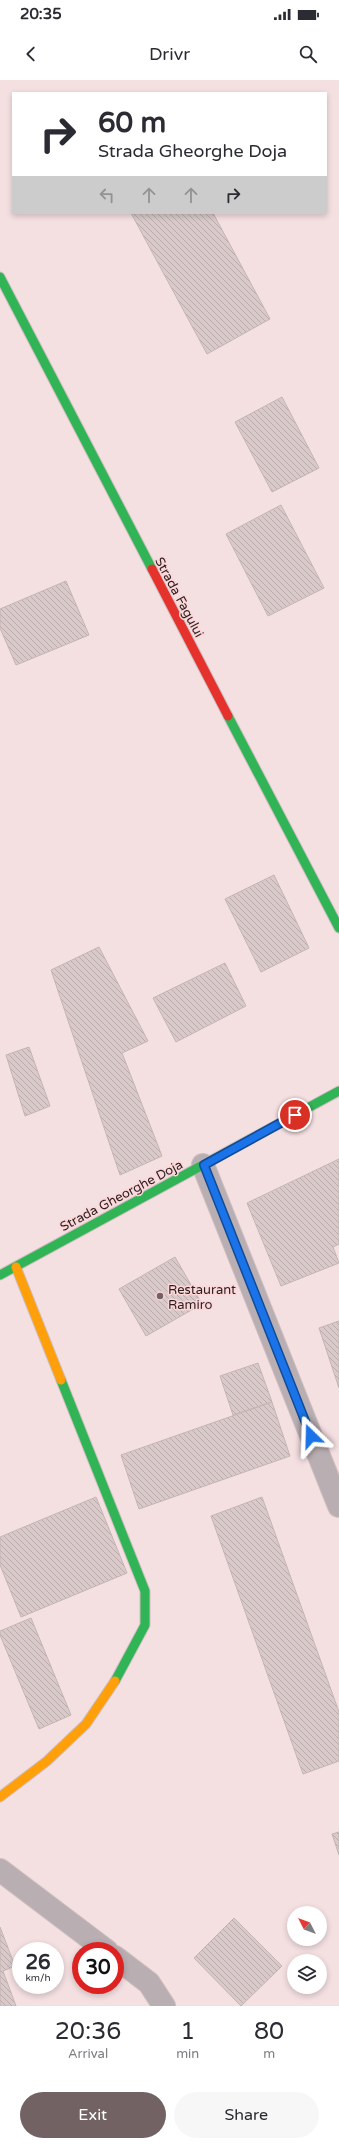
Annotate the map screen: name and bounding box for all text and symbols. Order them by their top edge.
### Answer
text: 20:35 [20,5,62,23]
icon: back [20,43,42,65]
text: Drivr [149,43,190,65]
icon: search [297,43,319,65]
text: 60 m [98,106,166,140]
icon: right [32,108,84,160]
text: Strada Gheorghe Doja [98,140,287,162]
icon: left [96,184,118,206]
icon: ahead [138,184,160,206]
icon: ahead [180,184,202,206]
icon: right [222,184,244,206]
street label: Strada Fagului [151,555,207,640]
pin [278,1098,312,1132]
icon: arrive [284,1104,306,1126]
street label: Strada Gheorghe Doja [57,1157,186,1235]
place label: Restaurant Ramiro [168,1282,236,1313]
marker: Restaurant Ramiro [155,1291,165,1301]
position arrow [290,1415,332,1457]
north arrow [287,1906,327,1946]
map controls [287,1906,327,1994]
speed limit sign: 30 [72,1942,124,1994]
text: 26 [25,1951,51,1975]
button: layers [287,1954,327,1994]
text: km/h [25,1972,51,1984]
text: 20:36 [55,2017,121,2046]
text: 1 [180,2017,195,2046]
text: 80 [254,2017,284,2046]
text: Arrival [68,2046,108,2062]
text: min [176,2046,199,2062]
text: m [263,2046,275,2062]
button: Exit [20,2092,166,2138]
button: Share [174,2092,319,2138]

